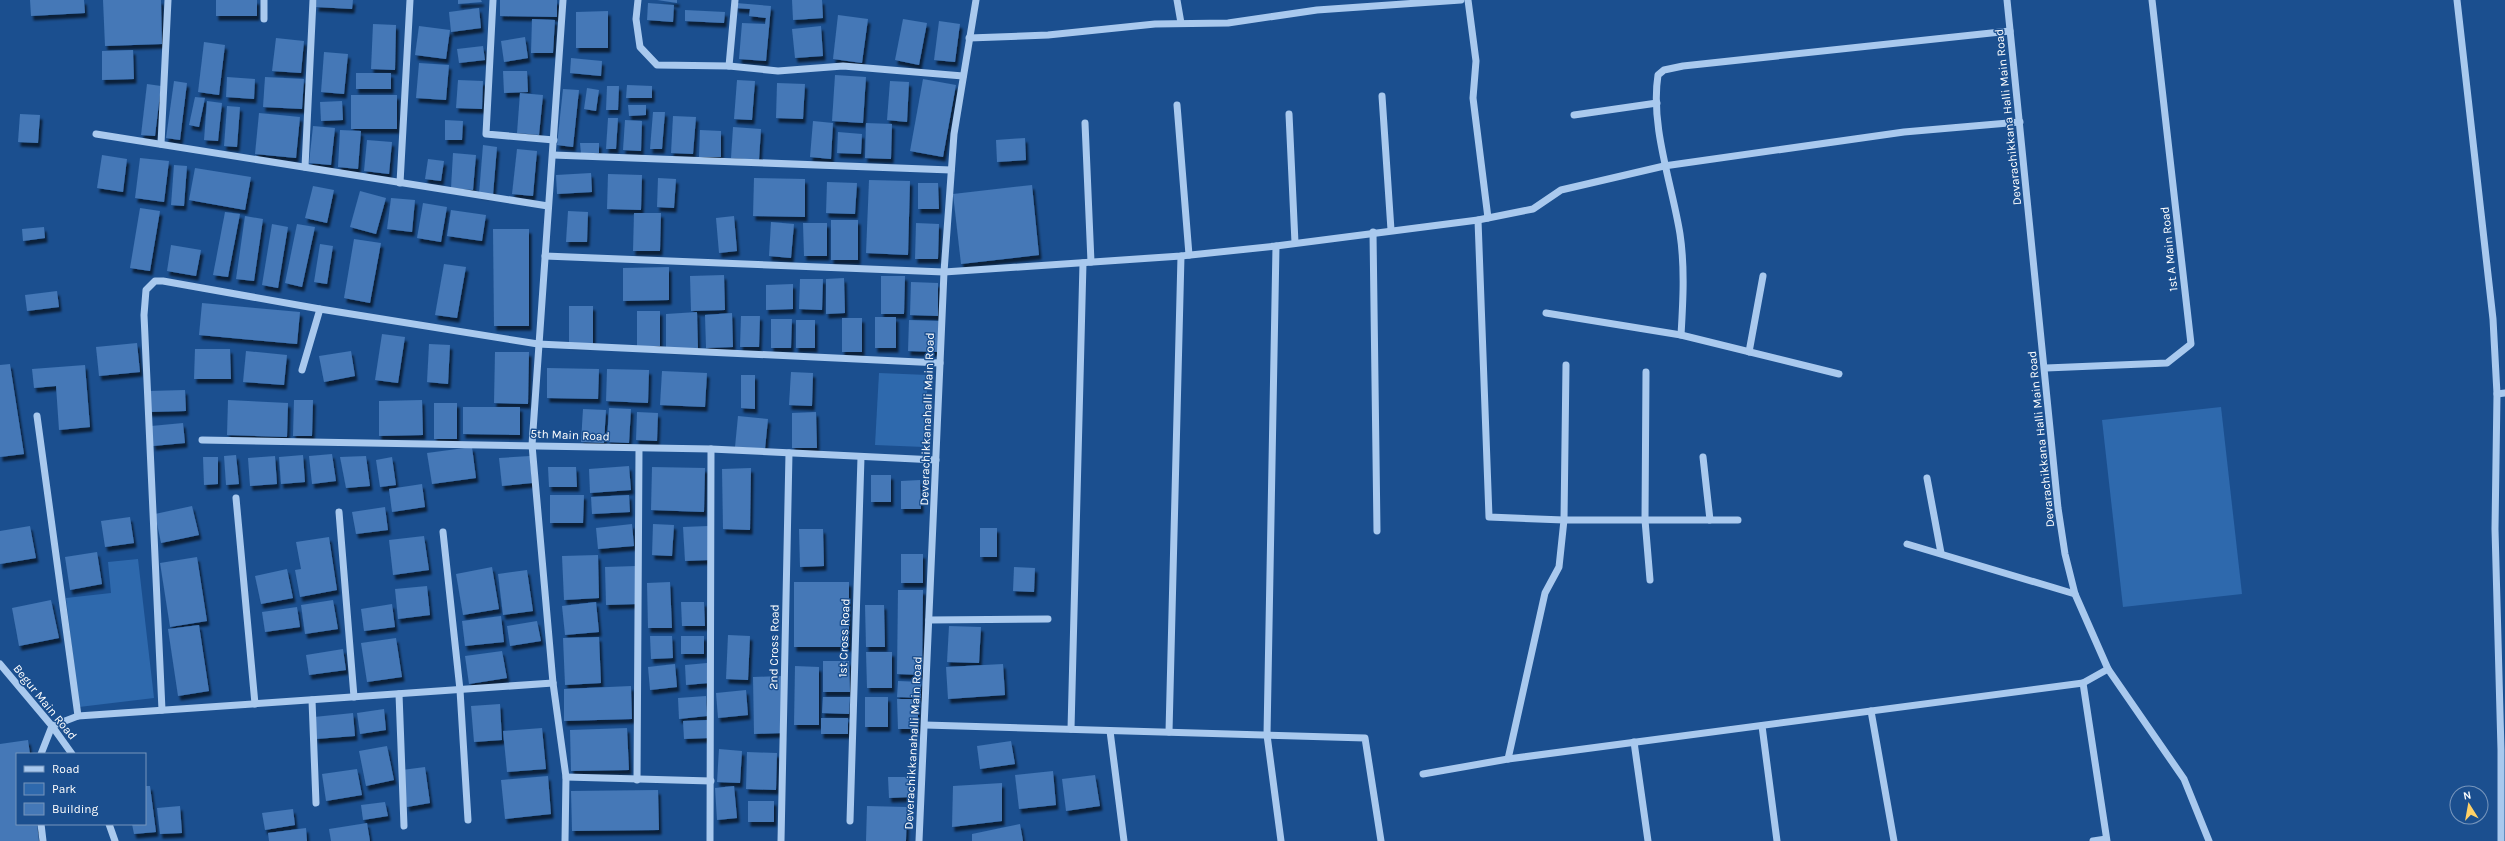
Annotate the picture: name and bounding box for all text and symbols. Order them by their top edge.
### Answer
street label: Devarachikkana Halli Main Road [1992,28,2024,206]
street label: 1st A Main Road [2158,206,2180,292]
street label: Deverachikkanahalli Main Road [917,332,937,506]
street label: Devarachikkana Halli Main Road [2025,350,2057,528]
street label: 5th Main Road [530,427,610,443]
street label: 1st Cross Road [836,598,852,678]
street label: 2nd Cross Road [766,604,782,690]
street label: Deverachikkanahalli Main Road [901,656,925,830]
street label: Begur Main Road [10,661,80,743]
legend [16,753,146,825]
text: Road [52,762,80,776]
text: Park [52,782,77,796]
north arrow [2449,785,2489,825]
text: N [2462,789,2472,803]
text: Building [52,802,99,816]

